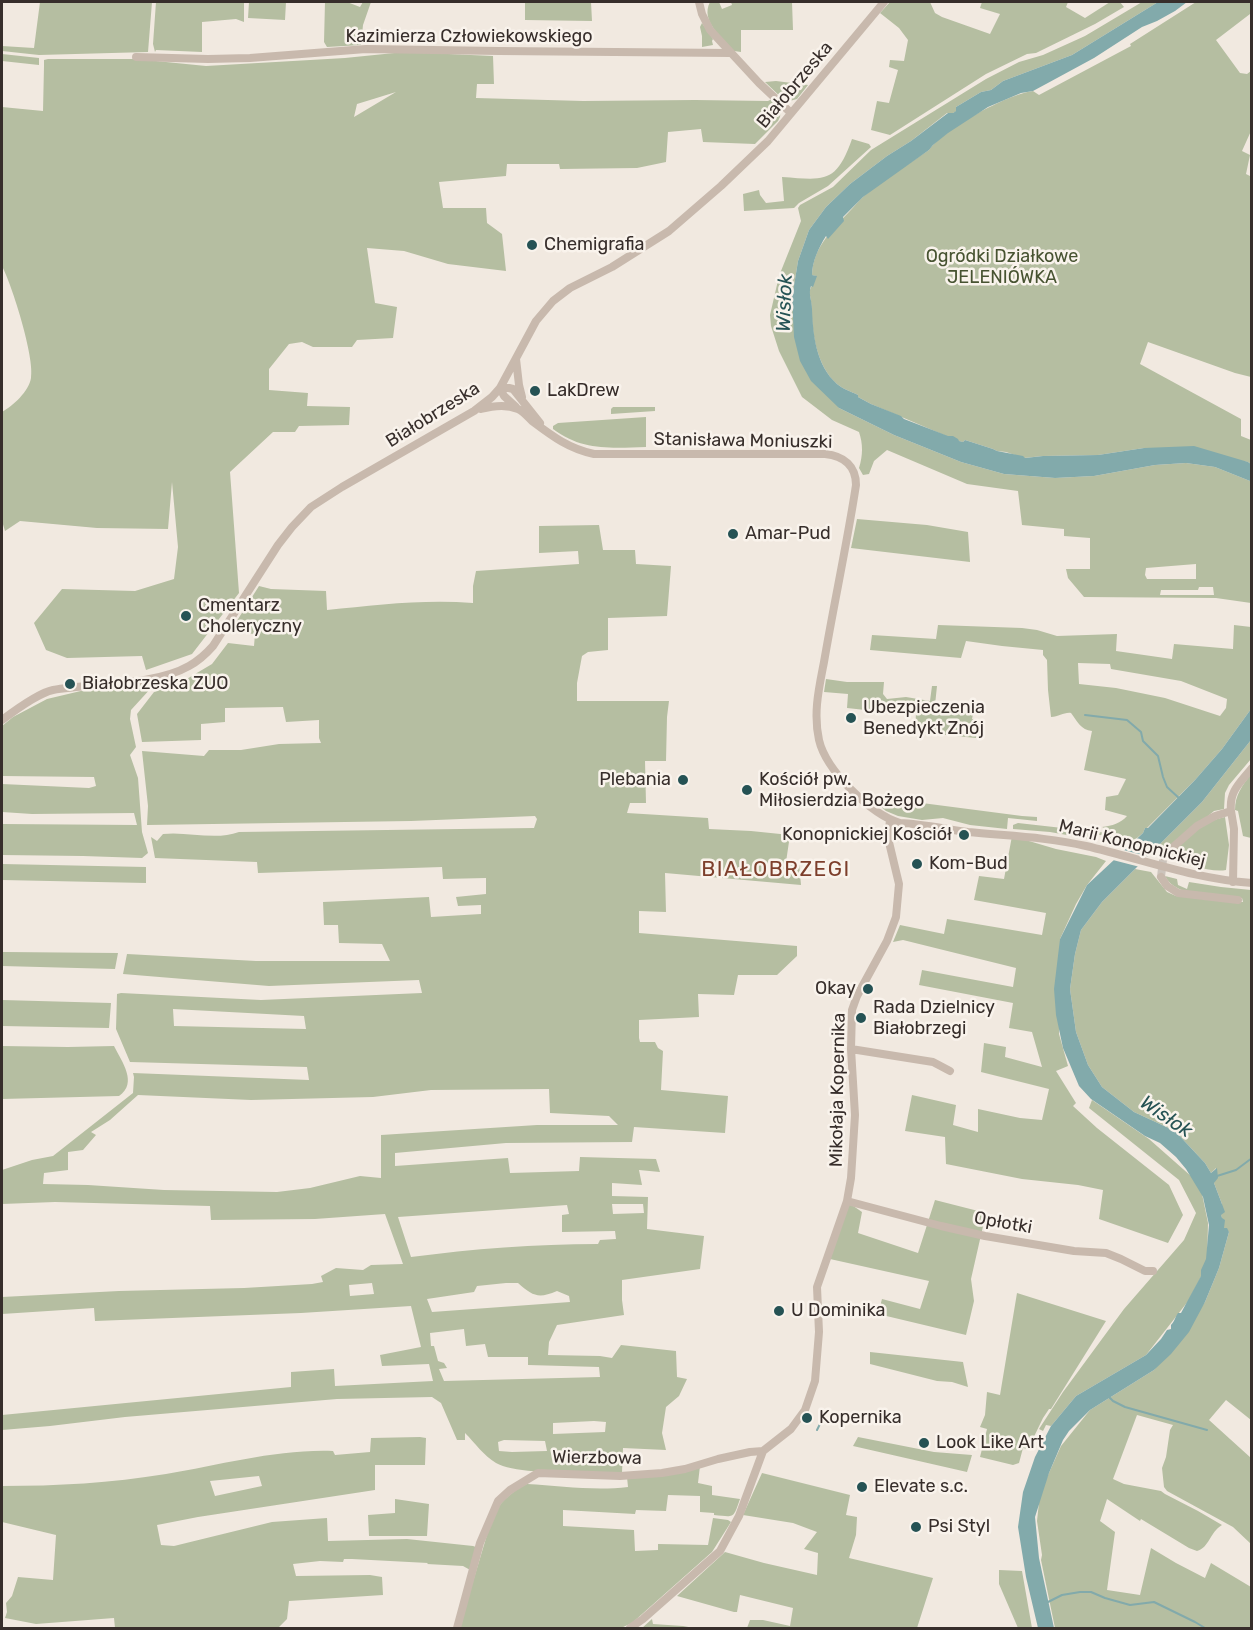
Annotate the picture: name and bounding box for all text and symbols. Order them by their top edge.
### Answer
street label: Kazimierza Człowiekowskiego [345,26,593,48]
street label: Białobrzeska [752,37,838,133]
place label: Chemigrafia [544,234,644,256]
marker: Chemigrafia [525,238,539,252]
park label: Ogródki Działkowe JELENIÓWKA [926,246,1078,288]
water label: Wisłok [772,274,798,332]
street label: Białobrzeska [382,378,484,452]
place label: LakDrew [547,380,620,402]
marker: LakDrew [528,384,542,398]
street label: Stanisława Moniuszki [653,429,833,453]
place label: Amar-Pud [745,523,831,545]
marker: Amar-Pud [726,527,740,541]
place label: Cmentarz Choleryczny [198,595,302,638]
marker: Cmentarz Choleryczny [179,609,193,623]
place label: Białobrzeska ZUO [82,673,229,695]
marker: Białobrzeska ZUO [63,677,77,691]
place label: Ubezpieczenia Benedykt Znój [863,697,985,740]
marker: Ubezpieczenia Benedykt Znój [844,711,858,725]
place label: Plebania [599,769,671,791]
place label: Kościół pw. Miłosierdzia Bożego [759,769,924,812]
marker: Plebania [676,773,690,787]
marker: Kościół pw. Miłosierdzia Bożego [740,783,754,797]
street label: Marii Konopnickiej [1056,815,1208,873]
place label: Konopnickiej Kościół [782,824,952,846]
marker: Konopnickiej Kościół [957,828,971,842]
place label: Kom-Bud [929,853,1008,875]
district label: BIAŁOBRZEGI [701,857,851,883]
marker: Kom-Bud [910,857,924,871]
place label: Okay [815,978,856,1000]
marker: Okay [861,982,875,996]
place label: Rada Dzielnicy Białobrzegi [873,997,995,1040]
marker: Rada Dzielnicy Białobrzegi [854,1011,868,1025]
street label: Mikołaja Kopernika [826,1013,850,1167]
water label: Wisłok [1135,1091,1197,1143]
street label: Opłotki [972,1207,1034,1239]
place label: U Dominika [791,1300,885,1322]
marker: U Dominika [772,1304,786,1318]
place label: Kopernika [819,1407,902,1429]
marker: Kopernika [800,1411,814,1425]
place label: Look Like Art [936,1432,1044,1454]
marker: Look Like Art [917,1436,931,1450]
street label: Wierzbowa [552,1446,642,1470]
place label: Elevate s.c. [874,1476,968,1498]
marker: Elevate s.c. [855,1480,869,1494]
place label: Psi Styl [928,1516,990,1538]
marker: Psi Styl [909,1520,923,1534]

